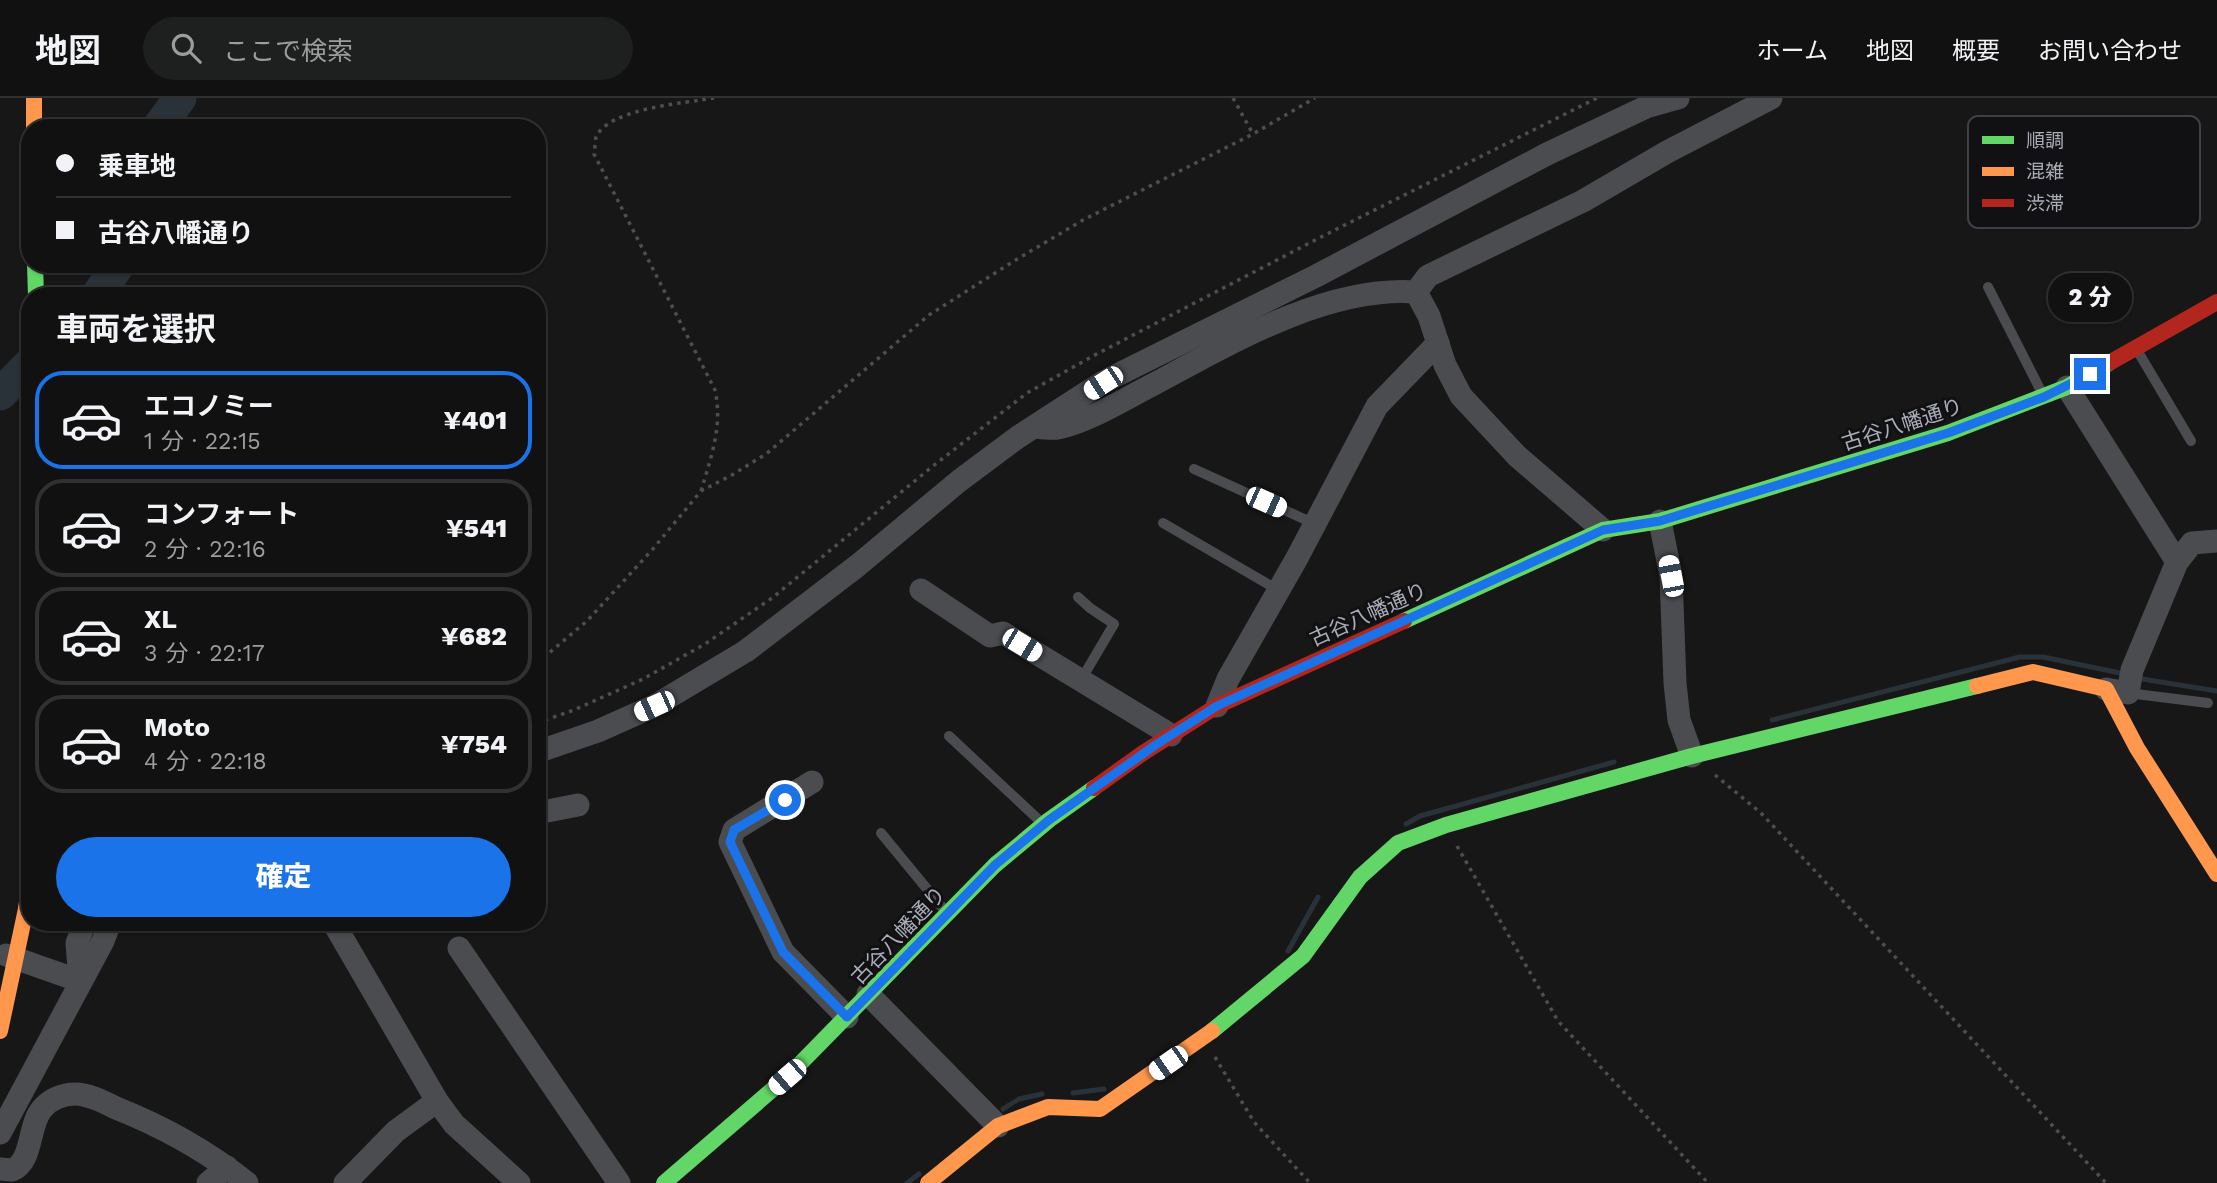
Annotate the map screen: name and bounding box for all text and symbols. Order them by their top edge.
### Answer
search box [143,17,633,80]
icon: search [167,29,205,67]
text: 地図 [35,31,101,70]
text: ここで検索 [223,36,353,66]
text: ホーム [1757,37,1828,65]
text: 地図 [1866,37,1914,65]
text: 概要 [1952,37,2000,65]
text: お問い合わせ [2038,37,2182,65]
legend [1968,116,2200,228]
text: 順調 [2026,129,2064,152]
text: 乗車地 [98,151,176,181]
text: 混雑 [2026,160,2064,183]
text: 渋滞 [2026,192,2064,215]
text: 古谷八幡通り [98,218,254,248]
callout: 2 分 [2048,272,2132,322]
text: 2 分 [2069,284,2111,311]
text: 車両を選択 [56,310,216,348]
route end [2074,358,2106,390]
car [1080,363,1127,403]
icon: car [60,389,123,452]
text: エコノミー [144,391,274,421]
street label: 古谷八幡通り [1838,393,1966,455]
text: ¥401 [444,405,507,435]
text: 1 分 · 22:15 [144,428,261,455]
car [1243,484,1290,520]
icon: car [60,497,123,560]
text: コンフォート [144,499,299,529]
text: ¥541 [446,513,507,543]
text: 2 分 · 22:16 [144,536,266,563]
car [1657,553,1686,599]
street label: 古谷八幡通り [1305,577,1431,651]
text: XL [144,604,177,634]
icon: car [60,605,123,668]
text: ¥682 [441,621,507,651]
car [999,625,1046,665]
text: 3 分 · 22:17 [144,640,265,667]
car [631,688,678,724]
text: Moto [144,712,210,742]
icon: car [60,713,123,776]
text: ¥754 [441,729,507,759]
text: 4 分 · 22:18 [144,748,267,775]
route start [769,784,801,816]
button: 確定 [56,837,511,917]
street label: 古谷八幡通り [845,881,951,989]
car [1145,1042,1192,1084]
car [765,1055,810,1099]

